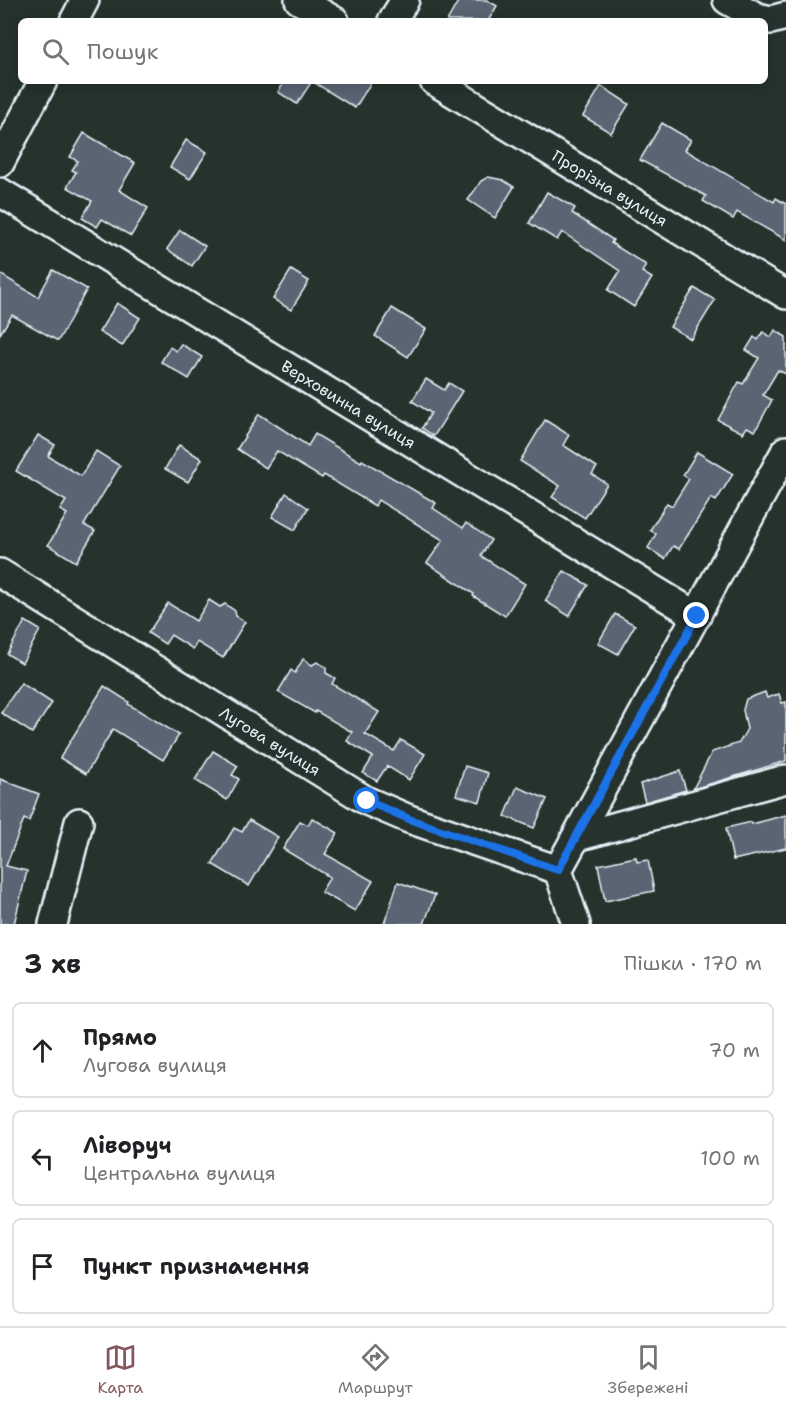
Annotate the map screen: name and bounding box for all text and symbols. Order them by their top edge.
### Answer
search box [18,18,768,84]
icon: search [39,35,72,68]
text: Пошук [87,37,158,66]
street label: Прорізна вулиця [549,145,672,231]
street label: Верховинна вулиця [277,355,420,453]
route end [683,602,709,628]
street label: Лугова вулиця [216,701,325,780]
route start [353,787,379,813]
text: 3 хв [24,946,81,981]
text: Пішки · 170 m [624,950,762,976]
text: Прямо [83,1023,157,1052]
icon: ahead [26,1034,59,1067]
text: 70 m [708,1037,760,1063]
text: Лугова вулиця [83,1052,227,1078]
text: Ліворуч [83,1131,171,1160]
icon: left [26,1142,59,1175]
text: 100 m [700,1145,760,1171]
text: Центральна вулиця [83,1160,276,1186]
icon: arrive [26,1250,59,1283]
text: Пункт призначення [83,1252,310,1281]
tab: Карта [97,1341,143,1398]
tab: Маршрут [338,1341,413,1398]
tab: Збережені [608,1341,689,1398]

